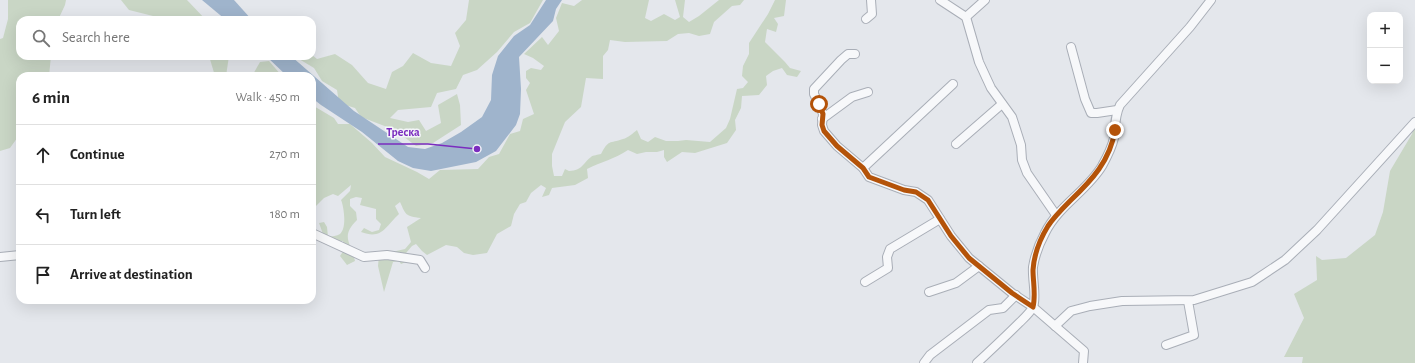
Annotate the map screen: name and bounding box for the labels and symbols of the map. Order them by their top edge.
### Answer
route start [810,95,828,113]
callout: Треска [378,120,428,144]
route end [1106,121,1124,139]
text: Треска [386,126,420,138]

